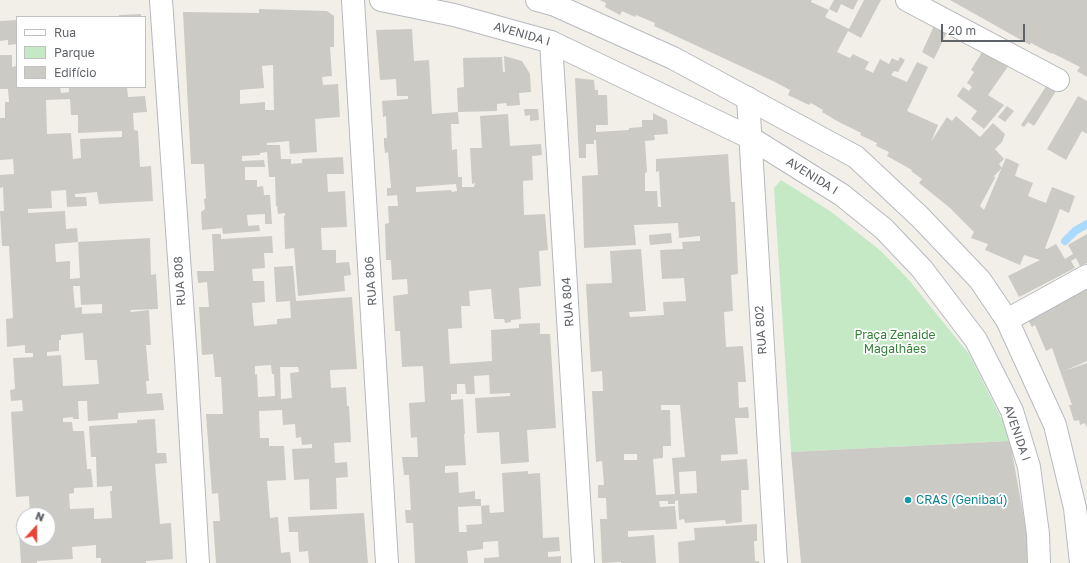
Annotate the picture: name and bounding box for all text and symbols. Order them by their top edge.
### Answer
legend [16,16,146,88]
scale bar [943,16,1027,42]
street label: AVENIDA I [492,19,552,49]
text: 20 m [948,23,976,38]
text: Rua [54,25,76,40]
text: Parque [54,45,95,60]
text: Edifício [54,65,96,80]
street label: AVENIDA I [784,154,840,198]
street label: RUA 808 [171,256,189,306]
street label: RUA 806 [362,256,380,306]
street label: RUA 804 [559,277,577,327]
street label: RUA 802 [752,305,770,355]
park label: Praça Zenaide Magalhães [854,328,936,356]
street label: AVENIDA I [1001,403,1033,463]
place label: CRAS (Genibaú) [916,493,1007,507]
marker: CRAS (Genibaú) [903,495,913,505]
north arrow [16,507,56,547]
text: N [34,509,46,524]

